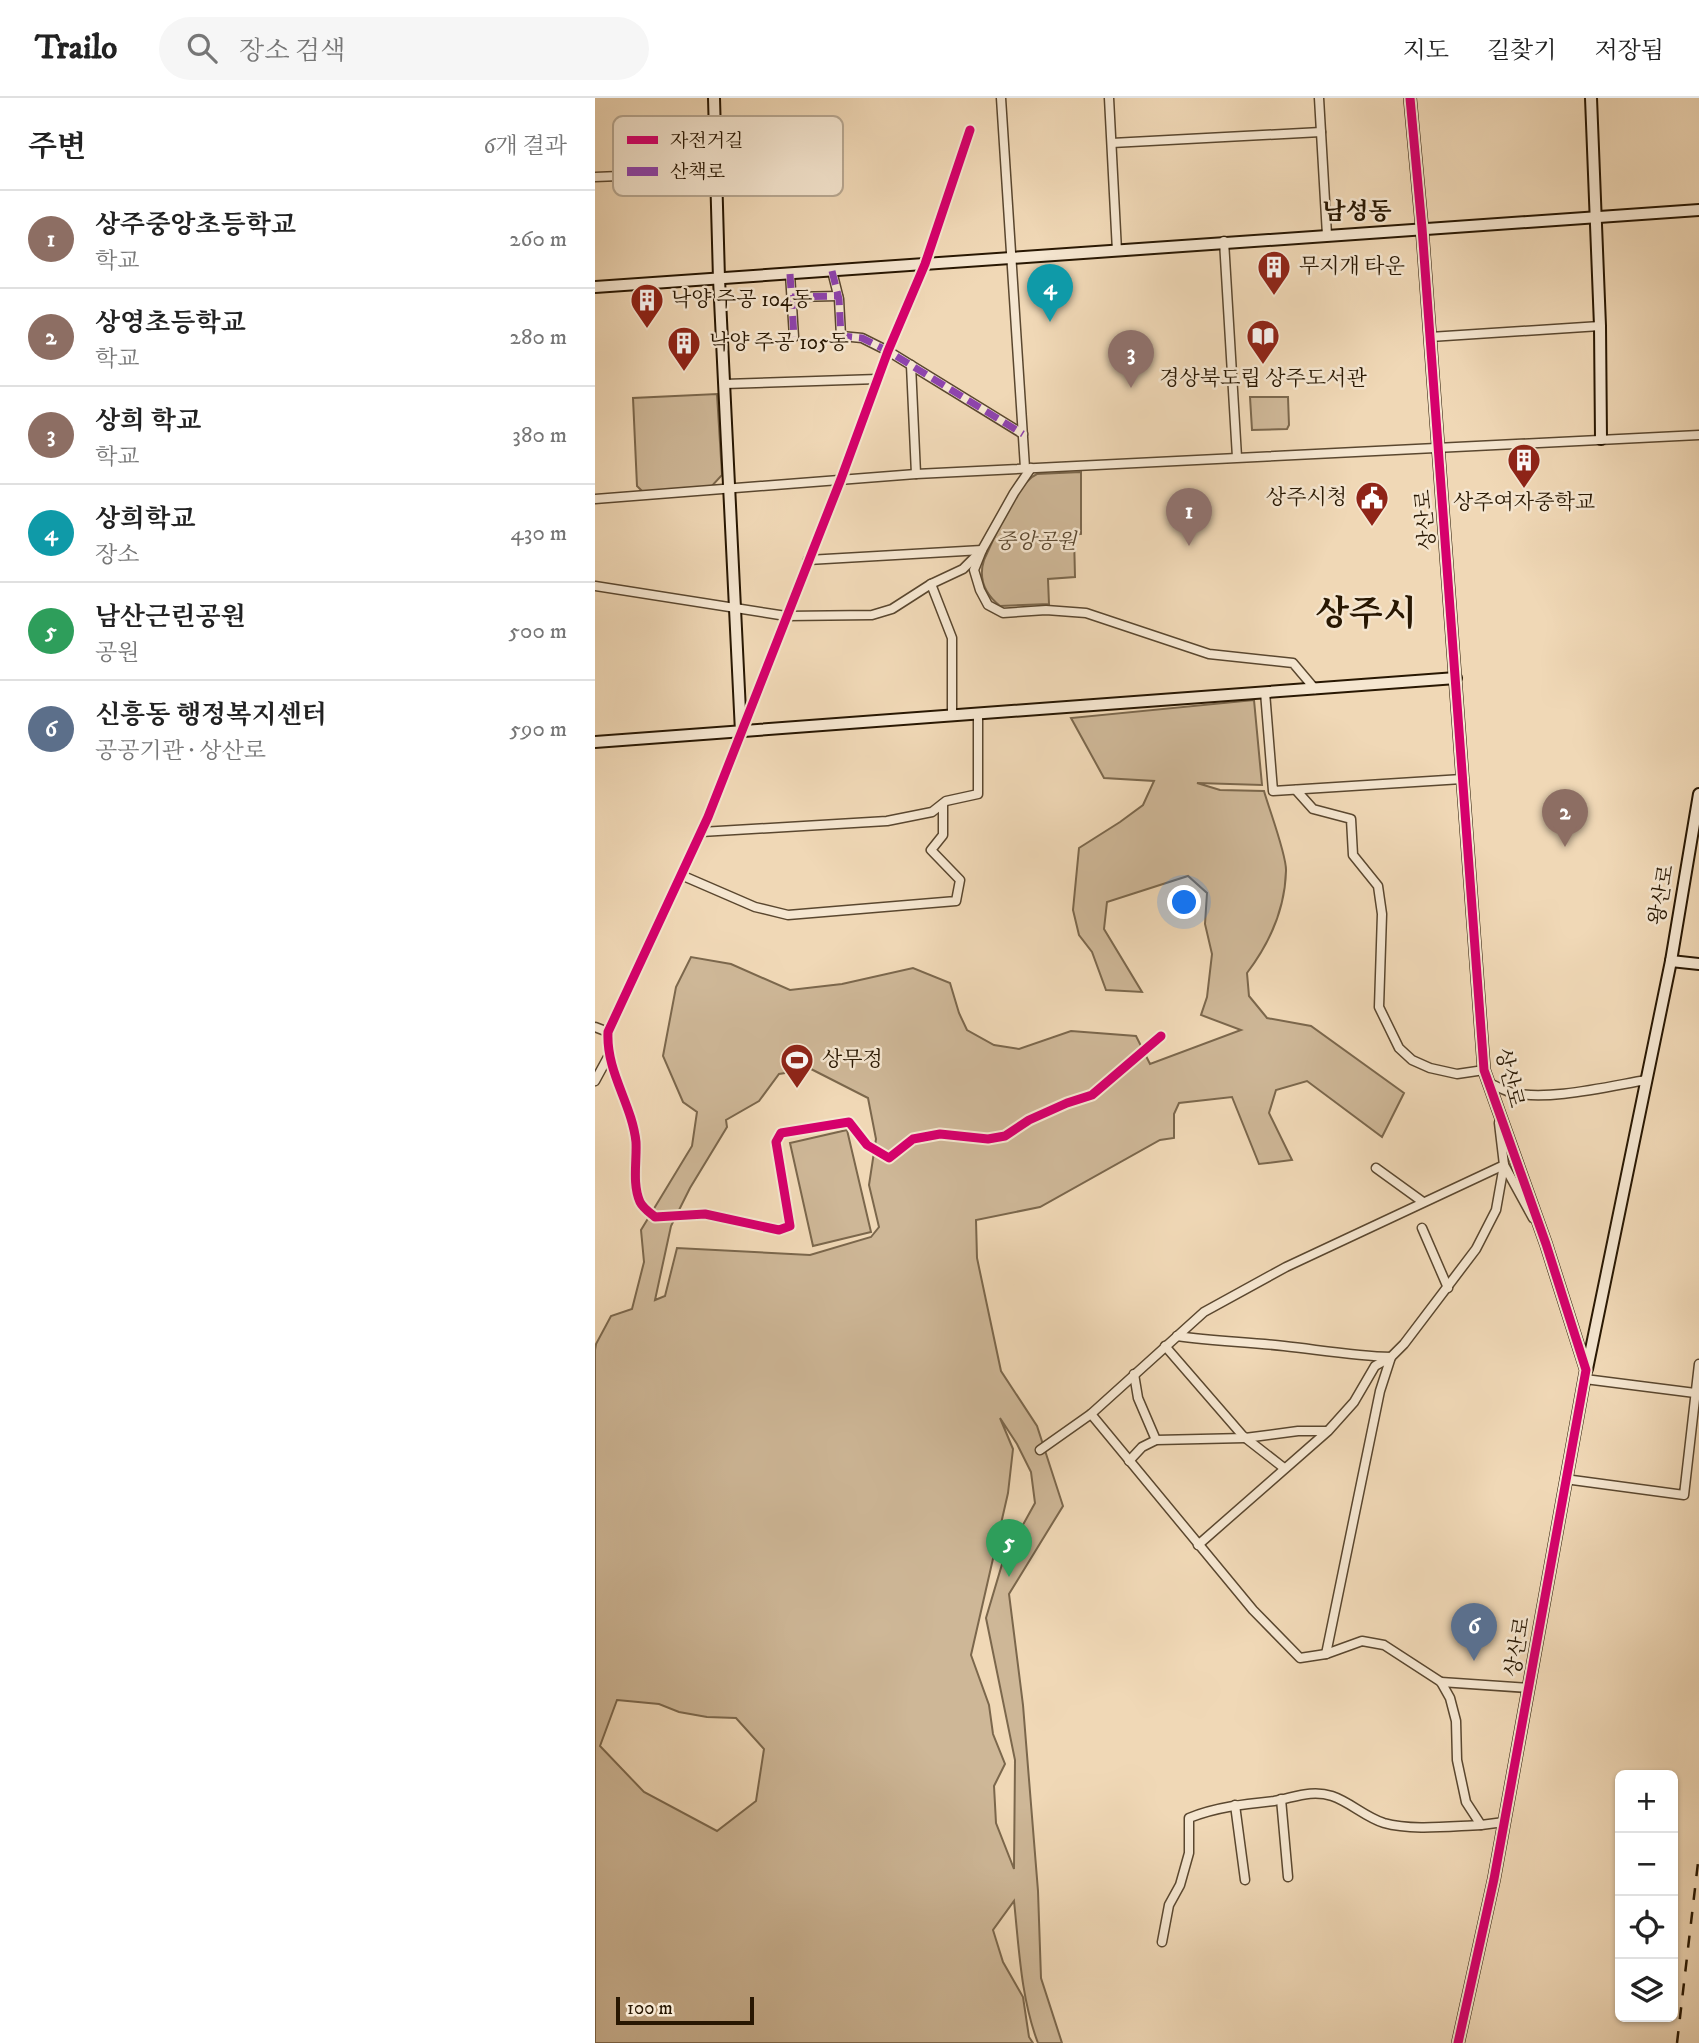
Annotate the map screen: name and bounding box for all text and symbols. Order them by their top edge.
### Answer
search box [159,17,649,80]
text: Trailo [35,28,117,69]
icon: search [183,29,221,67]
text: 장소 검색 [239,35,345,68]
text: 지도 [1403,36,1449,66]
text: 길찾기 [1487,36,1556,66]
text: 저장됨 [1594,36,1664,66]
legend [613,116,843,196]
text: 주변 [28,129,86,166]
text: 자전거길 [670,130,743,153]
text: 6개 결과 [483,132,567,161]
text: 산책로 [670,161,725,184]
district label: 남성동 [1322,197,1392,227]
text: 상주중앙초등학교 [95,209,296,242]
text: 1 [47,225,55,254]
text: 260 m [509,225,567,254]
text: 학교 [95,247,139,276]
building icon: 무지개 타운 [1255,248,1293,297]
place label: 무지개 타운 [1299,254,1405,280]
pin: 4 [1027,264,1073,322]
building icon: 낙양 주공 104동 [628,281,666,330]
place label: 낙양 주공 104동 [671,287,812,313]
text: 상영초등학교 [95,307,246,340]
library icon: 경상북도립 상주도서관 [1244,317,1282,366]
text: 2 [45,323,57,352]
text: 280 m [510,323,567,352]
building icon: 낙양 주공 105동 [665,324,703,373]
place label: 낙양 주공 105동 [709,330,849,356]
pin: 3 [1108,330,1154,388]
text: 학교 [95,345,139,374]
place label: 경상북도립 상주도서관 [1159,366,1367,392]
text: 상희 학교 [95,405,201,438]
text: 3 [47,421,55,450]
text: 380 m [512,421,567,450]
building icon: 상주여자중학교 [1505,441,1543,490]
text: 학교 [95,443,139,472]
public building icon: 상주시청 [1353,479,1391,528]
place label: 상주시청 [1266,485,1347,511]
pin: 1 [1166,488,1212,546]
street label: 상산로 [1410,489,1442,551]
place label: 상주여자중학교 [1453,490,1595,516]
text: 상희학교 [95,503,195,536]
text: 4 [44,519,58,548]
text: 430 m [511,519,567,548]
park label: 중앙공원 [995,529,1078,555]
text: 장소 [95,541,139,570]
district label: 상주시 [1315,593,1417,637]
text: 남산근린공원 [95,601,246,634]
text: 5 [45,617,57,646]
text: 500 m [509,617,567,646]
text: 공원 [95,639,139,668]
text: 신흥동 행정복지센터 [95,699,327,732]
text: 6 [45,715,57,744]
text: 590 m [510,715,567,744]
text: 공공기관 · 상산로 [95,737,266,766]
pin: 2 [1542,789,1588,847]
street label: 왕산로 [1644,863,1680,927]
your location [1167,885,1201,919]
sports icon: 상무정 [778,1041,816,1090]
street label: 상산로 [1489,1045,1529,1111]
place label: 상무정 [822,1047,883,1073]
pin: 5 [986,1519,1032,1577]
pin: 6 [1451,1603,1497,1661]
street label: 상산로 [1500,1615,1536,1679]
map controls [1615,1770,1678,2022]
button: + [1615,1770,1678,1833]
button: − [1615,1833,1678,1896]
button: locate [1615,1896,1678,1959]
button: layers [1615,1959,1678,2022]
scale bar [616,1994,754,2026]
text: 100 m [627,1997,673,2020]

